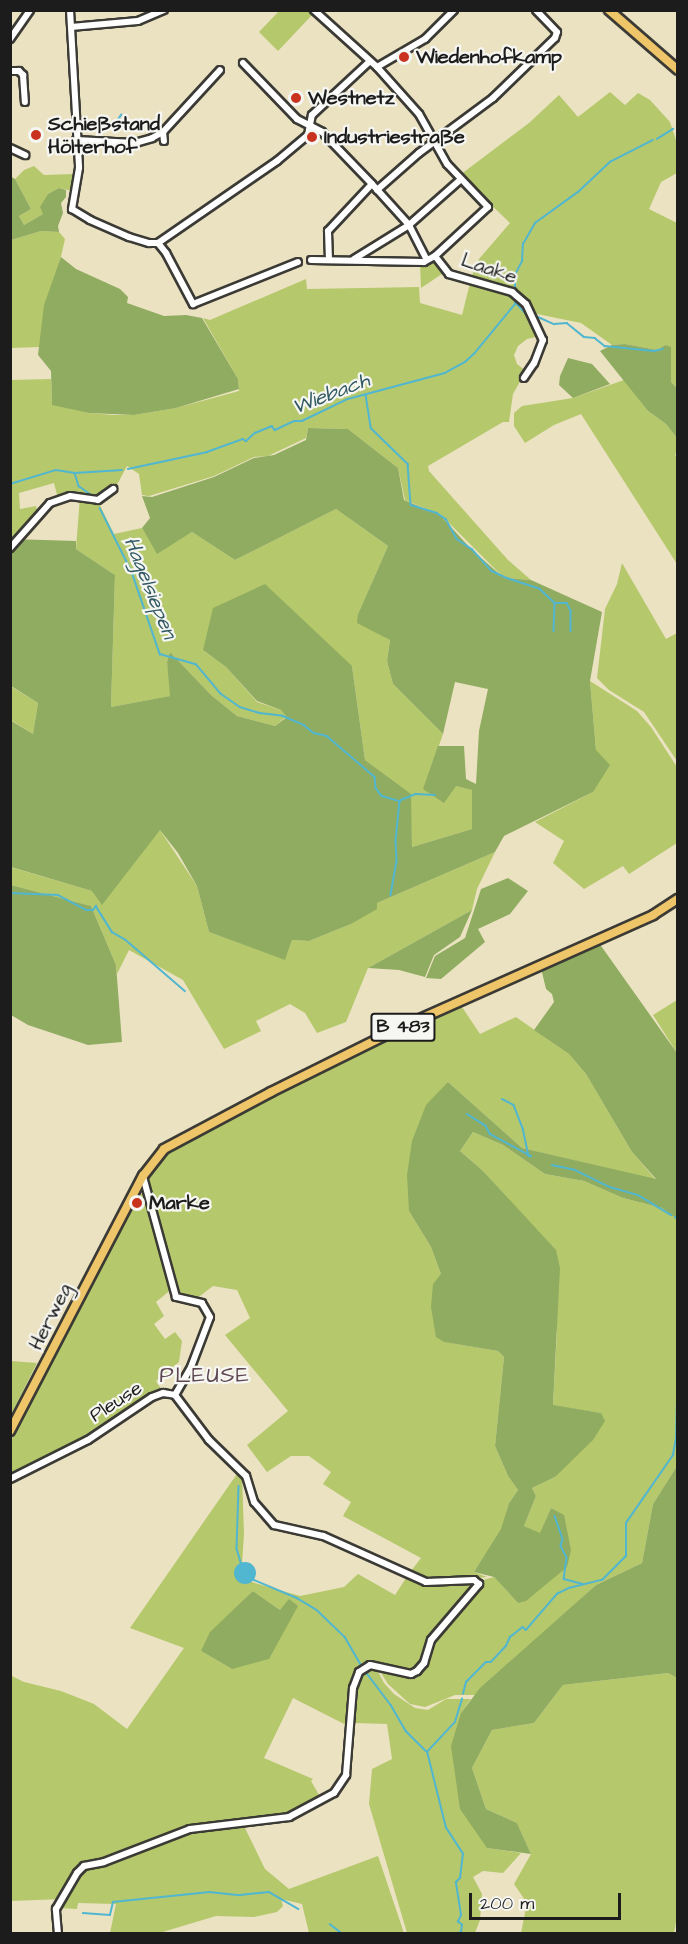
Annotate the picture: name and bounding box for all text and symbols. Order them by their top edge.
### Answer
place label: Wiedenhofkamp [416,45,562,69]
marker: Wiedenhofkamp [397,50,411,64]
place label: Westnetz [308,86,395,110]
marker: Westnetz [289,91,303,105]
place label: Schießstand Hölterhof [48,112,160,159]
place label: Industriestraße [324,125,465,149]
marker: Schießstand Hölterhof [29,128,43,142]
marker: Industriestraße [305,130,319,144]
street label: Laake [458,248,520,290]
water label: Wiebach [289,368,373,420]
water label: Hagelsiepen [118,533,182,643]
road number: B 483 [370,1012,436,1042]
place label: Marke [149,1191,210,1215]
marker: Marke [130,1196,144,1210]
street label: Herweg [24,1280,78,1354]
district label: PLEUSE [160,1363,250,1389]
street label: Pleuse [85,1376,147,1428]
scale bar [472,1881,624,1919]
text: 200 m [480,1891,534,1916]

